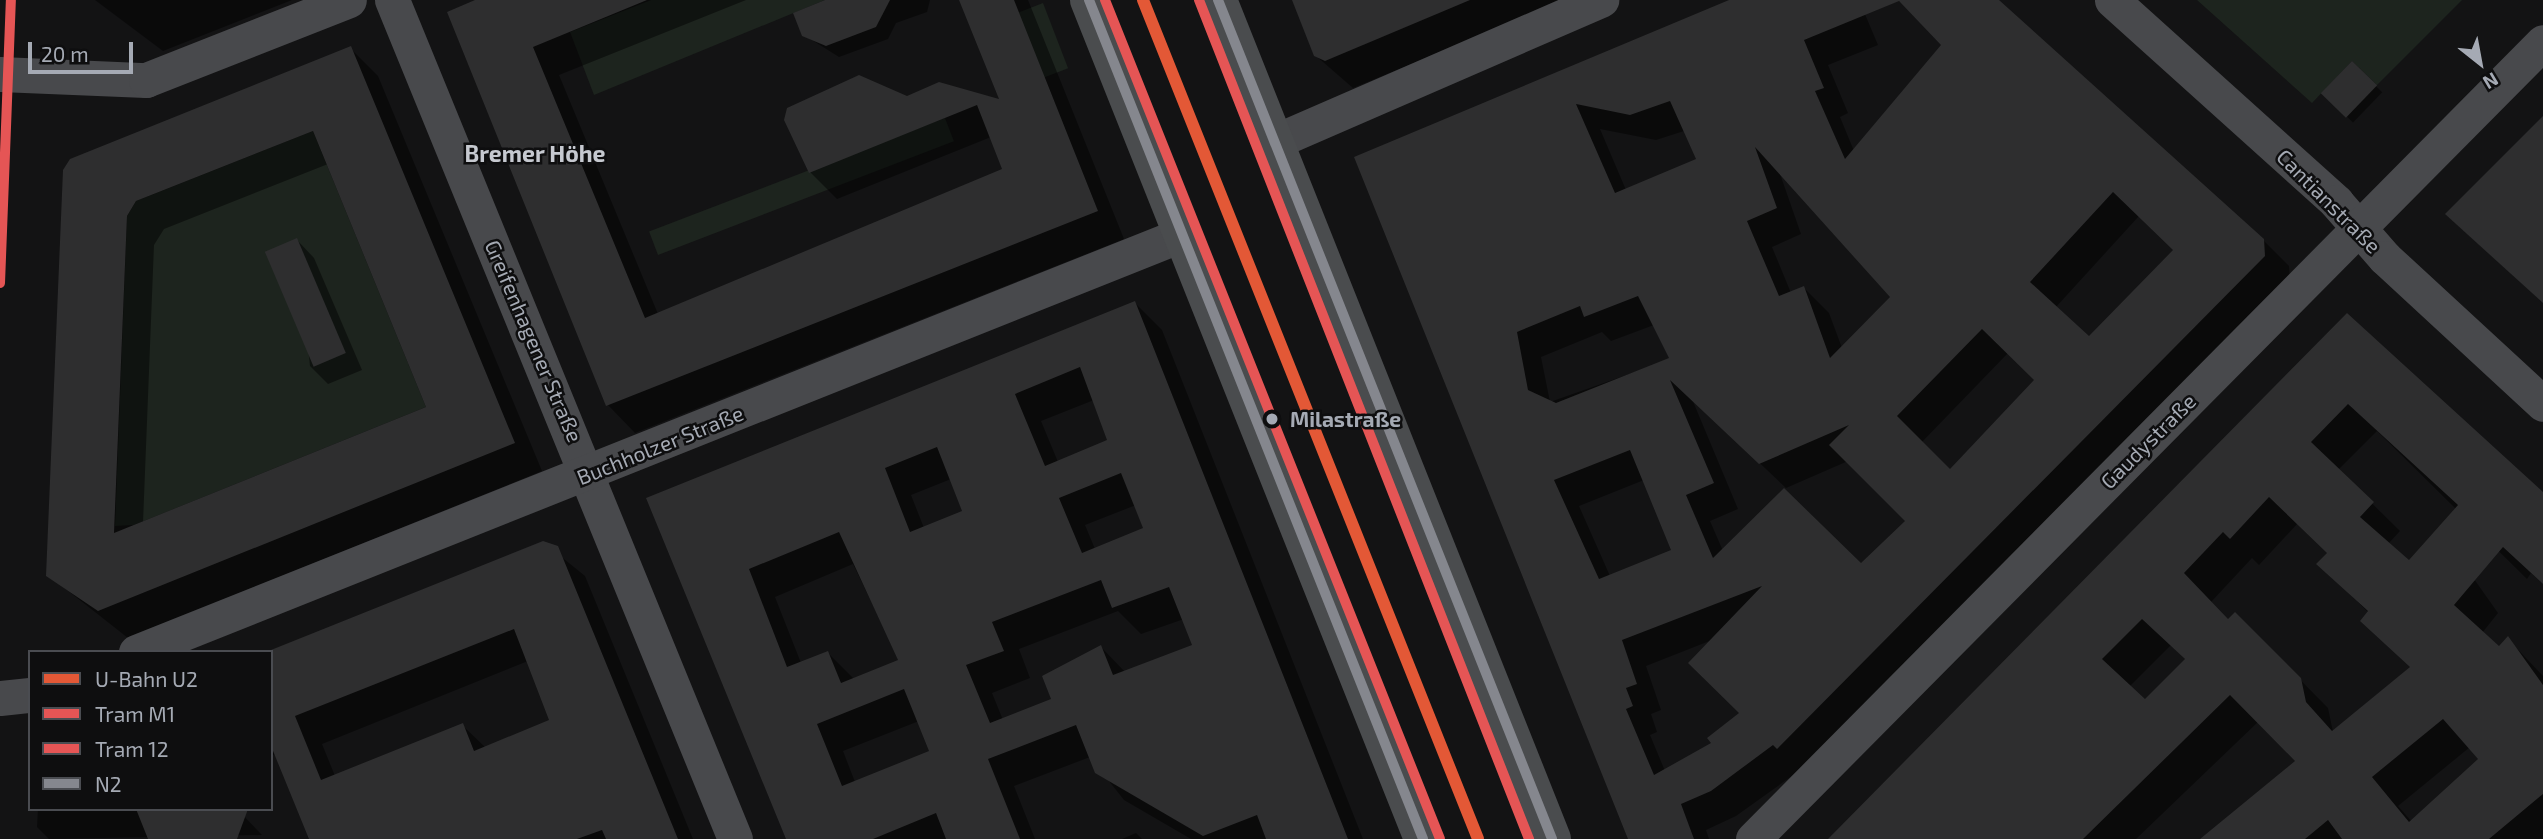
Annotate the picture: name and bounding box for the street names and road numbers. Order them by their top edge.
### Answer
street label: Cantianstraße [2272,144,2386,258]
street label: Greifenhagener Straße [480,236,588,446]
street label: Gaudystraße [2095,388,2201,494]
street label: Buchholzer Straße [573,400,747,490]

